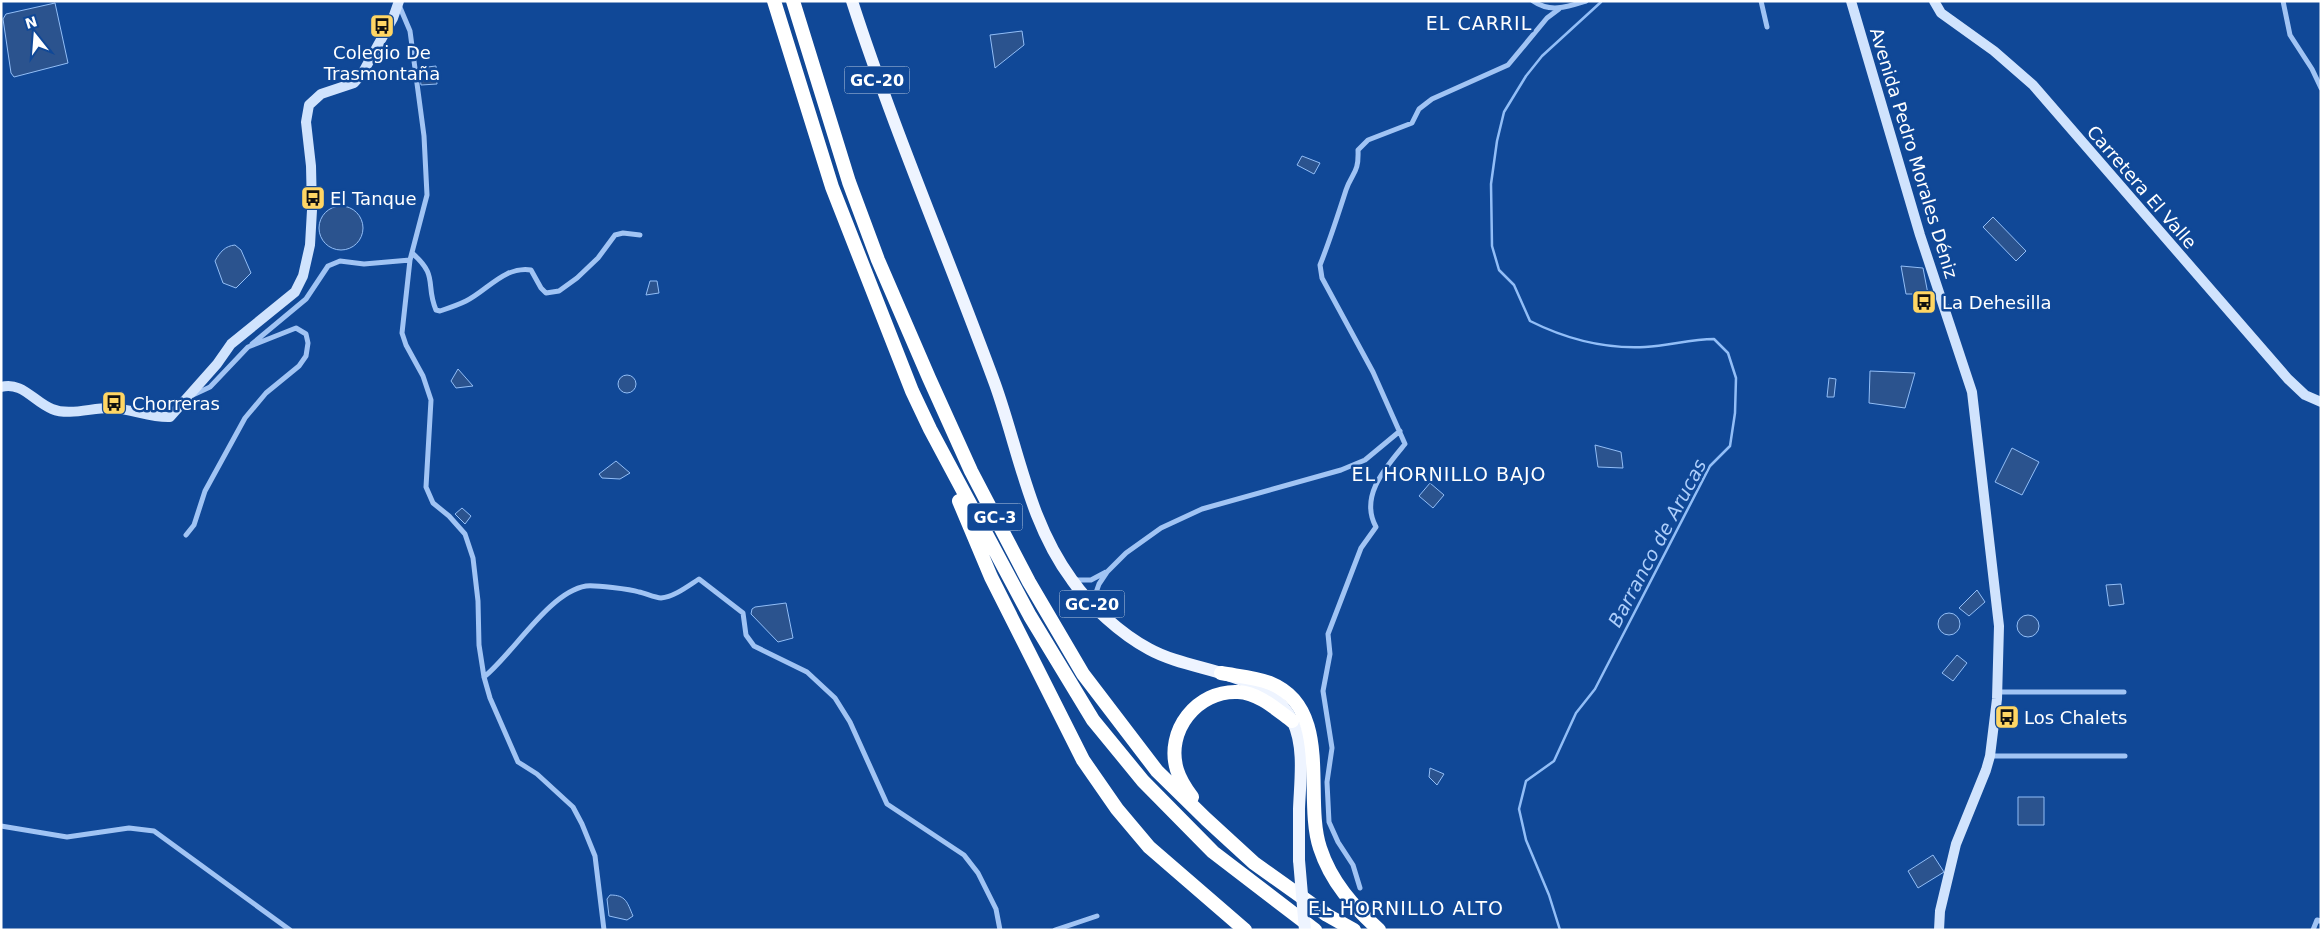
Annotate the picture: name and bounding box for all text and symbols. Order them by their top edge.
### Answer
north arrow [10,10,60,60]
district label: EL CARRIL [1426,12,1532,34]
text: N [23,13,39,32]
bus stop icon: Colegio De Trasmontaña [369,13,395,39]
street label: Avenida Pedro Morales Déniz [1866,25,1962,281]
place label: Colegio De Trasmontaña [323,42,440,84]
road number: GC-20 [844,66,910,94]
street label: Carretera El Valle [2083,121,2201,253]
bus stop icon: El Tanque [300,185,326,211]
place label: El Tanque [330,188,416,209]
bus stop icon: La Dehesilla [1911,289,1937,315]
place label: La Dehesilla [1942,292,2052,313]
bus stop icon: Chorreras [101,390,127,416]
place label: Chorreras [132,393,220,414]
water label: Barranco de Arucas [1603,455,1711,631]
district label: EL HORNILLO BAJO [1352,463,1546,485]
road number: GC-3 [968,504,1022,530]
road number: GC-20 [1060,590,1124,618]
bus stop icon: Los Chalets [1994,704,2020,730]
place label: Los Chalets [2024,707,2127,728]
district label: EL HORNILLO ALTO [1308,897,1504,919]

